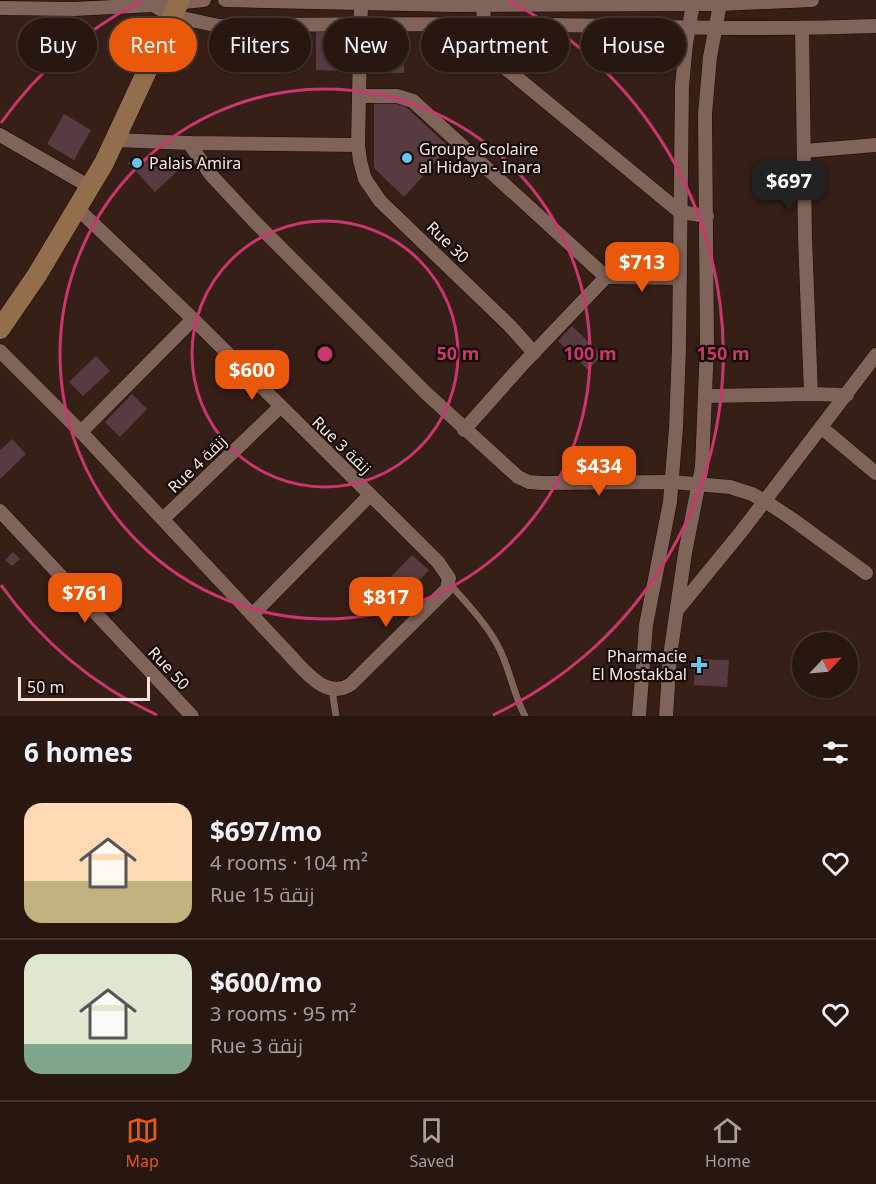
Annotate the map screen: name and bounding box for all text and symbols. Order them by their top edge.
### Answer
chip: Buy [18,18,97,72]
chip: Rent [109,18,197,72]
chip: Filters [209,18,311,72]
chip: New [323,18,409,72]
chip: Apartment [421,18,569,72]
chip: House [581,18,686,72]
place label: Groupe Scolaire al Hidaya - Inara [419,138,541,178]
marker: Groupe Scolaire al Hidaya - Inara [400,151,414,165]
place label: Palais Amira [149,152,241,174]
marker: Palais Amira [130,156,144,170]
pin: $697 [753,161,825,212]
text: $697 [766,167,812,194]
street label: Rue 30 [422,216,474,268]
pin: $713 [606,242,678,293]
text: $713 [619,248,665,275]
text: 50 m [437,341,479,365]
text: 100 m [563,341,617,365]
text: 150 m [696,341,750,365]
centre of rings [315,344,335,364]
pin: $600 [216,350,288,401]
text: $600 [229,356,275,383]
street label: Rue 3 زنقة [308,411,376,479]
street label: Rue 4 زنقة [163,430,231,498]
pin: $434 [563,446,635,497]
text: $434 [576,452,622,479]
pin: $761 [49,573,121,624]
pin: $817 [350,577,422,628]
text: $761 [62,579,108,606]
text: $817 [363,583,409,610]
north arrow [792,632,858,698]
map controls [792,632,858,698]
street label: Rue 50 [143,642,195,694]
place label: Pharmacie El Mostakbal [592,645,687,685]
marker: Pharmacie El Mostakbal [692,658,706,672]
scale bar [18,674,150,702]
text: 50 m [27,676,64,698]
text: 6 homes [24,734,133,770]
icon: filters [819,736,852,769]
text: $697/mo [210,813,322,849]
icon: home [72,827,144,899]
icon: heart [819,847,852,880]
text: 4 rooms · 104 m² [210,849,368,876]
text: Rue 15 زنقة [210,881,314,908]
text: $600/mo [210,964,322,1000]
icon: home [72,978,144,1050]
icon: heart [819,998,852,1031]
text: 3 rooms · 95 m² [210,1000,357,1027]
text: Rue 3 زنقة [210,1032,303,1059]
tab: Map [125,1114,159,1172]
tab: Saved [410,1114,454,1172]
tab: Home [705,1114,751,1172]

